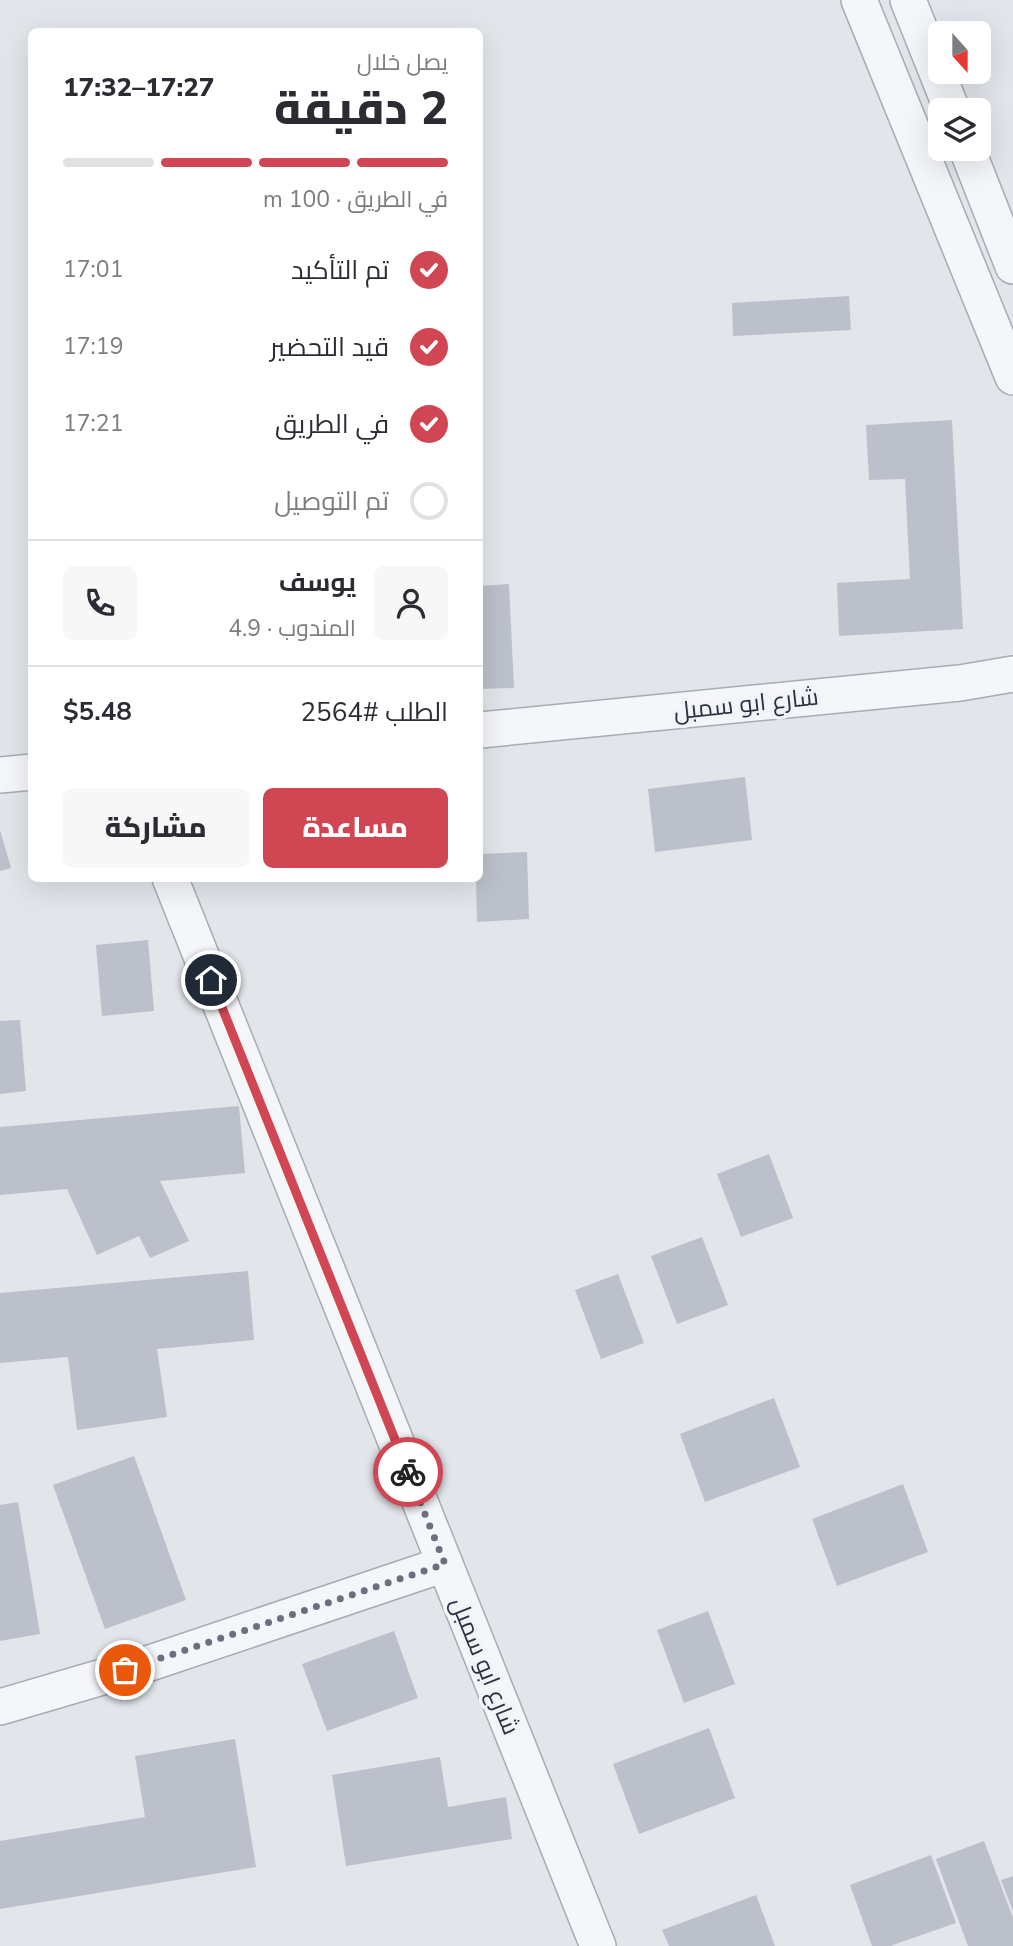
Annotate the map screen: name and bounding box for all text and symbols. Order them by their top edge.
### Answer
north arrow [928,21,990,84]
map controls [928,21,991,161]
text: يصل خلال [357,47,448,78]
text: 17:27–17:32 [63,70,214,105]
text: 2 دقيقة [274,77,448,140]
button: layers [928,98,991,161]
text: في الطريق · 100 m [263,184,448,215]
icon: check [410,251,448,289]
text: تم التأكيد [291,253,389,288]
text: 17:01 [63,254,123,285]
icon: check [410,328,448,366]
text: قيد التحضير [270,330,389,365]
text: 17:19 [63,331,123,362]
icon: check [410,405,448,443]
text: في الطريق [275,407,389,442]
text: 17:21 [63,408,123,439]
text: تم التوصيل [274,484,389,519]
text: يوسف [279,565,356,600]
button: phone [63,566,137,640]
button: person [374,566,448,640]
text: المندوب · 4.9 [228,613,356,644]
street label: شارع ابو سمبل [672,680,820,728]
text: $5.48 [63,694,132,729]
text: الطلب #2564 [300,695,448,730]
button: مشاركة [63,788,249,868]
button: مساعدة [263,788,448,868]
pin [181,950,241,1010]
icon: home [192,961,230,999]
courier [373,1437,443,1507]
icon: bike [389,1453,427,1491]
street label: شارع ابو سمبل [443,1593,527,1739]
pin [95,1640,155,1700]
icon: bag [106,1651,144,1689]

